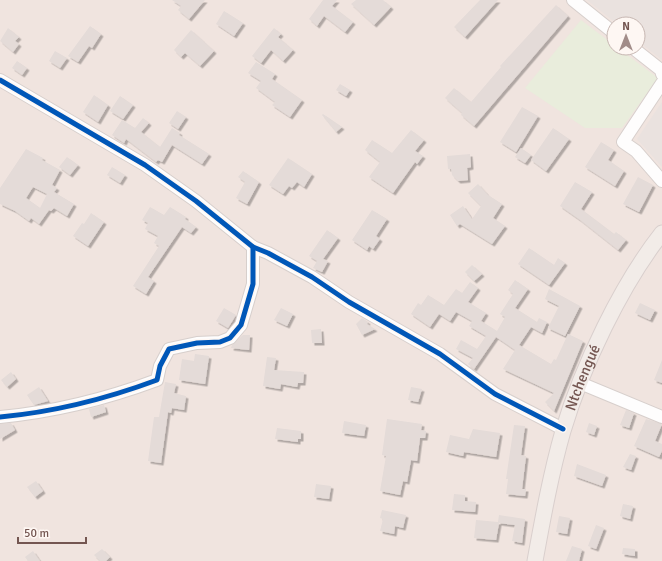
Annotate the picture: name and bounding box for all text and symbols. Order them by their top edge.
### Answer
north arrow [606,16,646,56]
text: N [622,20,630,33]
street label: Ntchengué [561,342,604,413]
scale bar [18,519,86,545]
text: 50 m [24,526,49,541]

